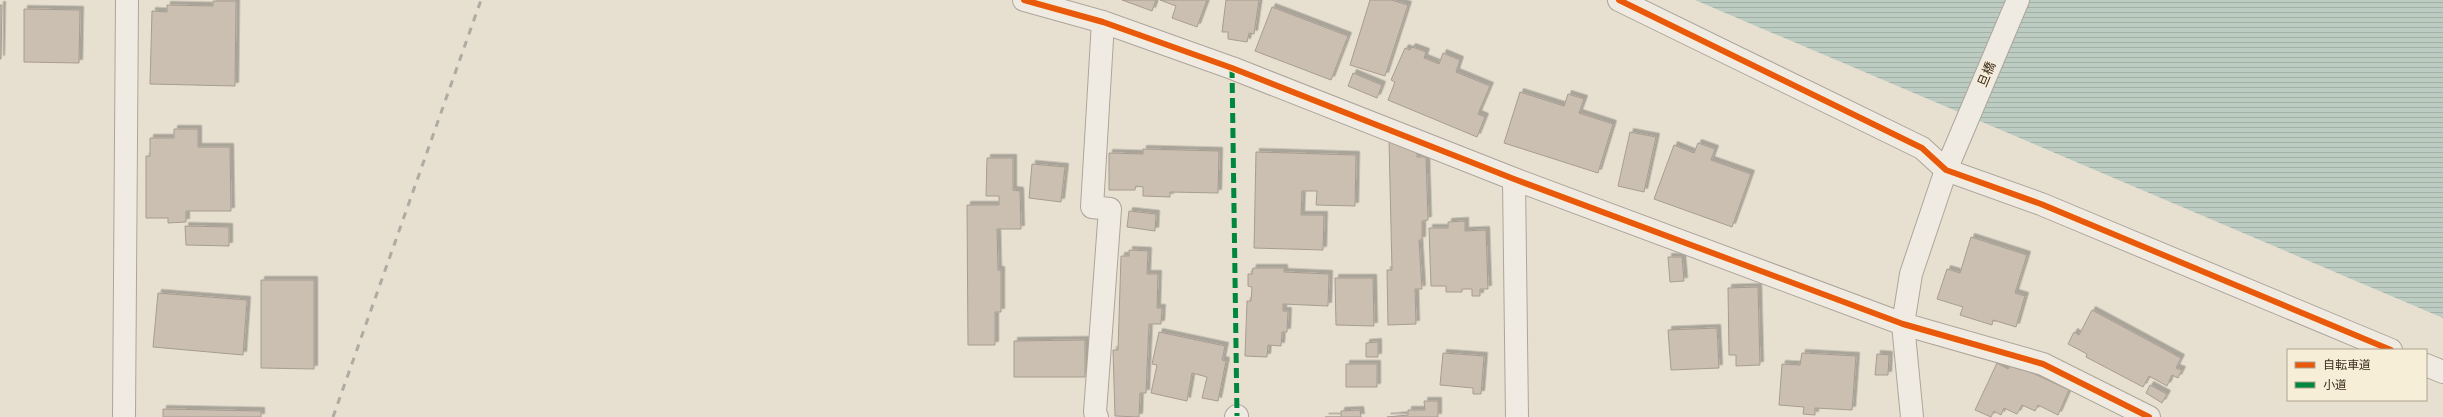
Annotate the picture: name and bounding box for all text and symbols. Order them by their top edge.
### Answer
street label: 旦橋 [1974,59,1999,89]
legend [2287,349,2427,401]
text: 自転車道 [2323,357,2371,372]
text: 小道 [2323,377,2347,392]

